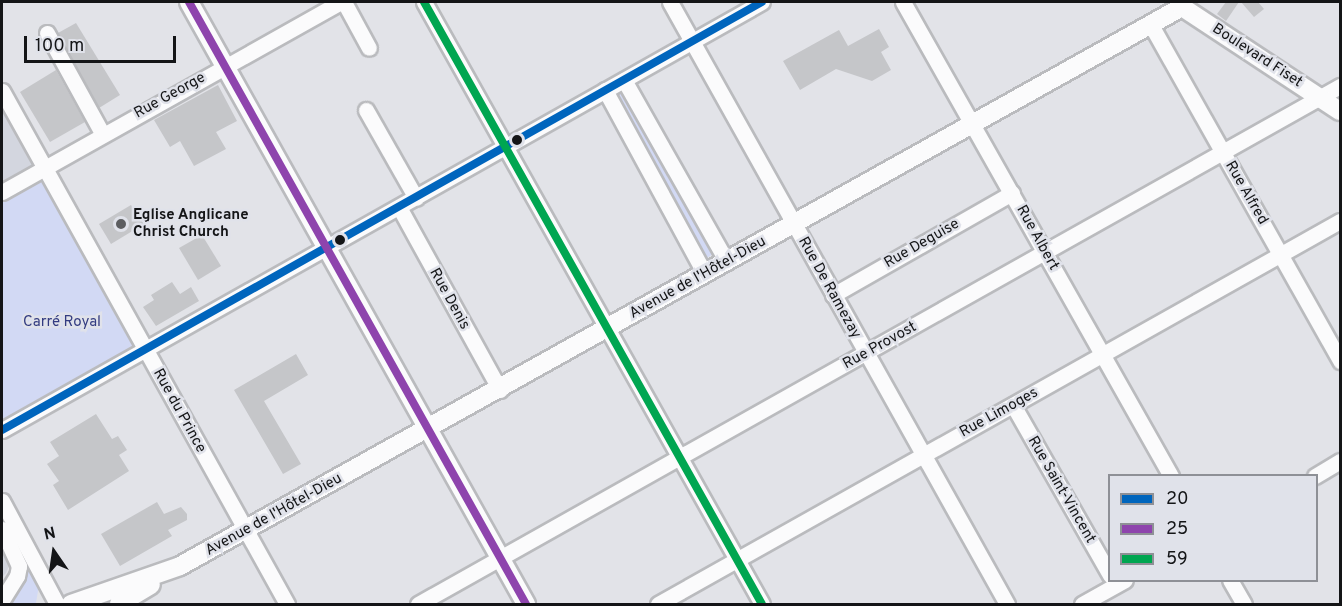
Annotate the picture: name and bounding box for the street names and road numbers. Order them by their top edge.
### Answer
street label: Boulevard Fiset [1208,20,1306,92]
street label: Rue George [131,69,209,123]
street label: Rue Alfred [1220,158,1272,228]
street label: Rue Albert [1012,202,1062,274]
street label: Rue Deguise [881,215,963,273]
street label: Avenue de l'Hôtel-Dieu [627,233,769,323]
street label: Rue De Ramezay [794,234,864,342]
street label: Rue Denis [425,265,473,333]
street label: Rue Provost [840,318,920,374]
street label: Rue du Prince [148,366,210,456]
street label: Rue Limoges [957,384,1041,442]
street label: Rue Saint-Vincent [1023,433,1099,547]
street label: Avenue de l'Hôtel-Dieu [203,470,345,560]

